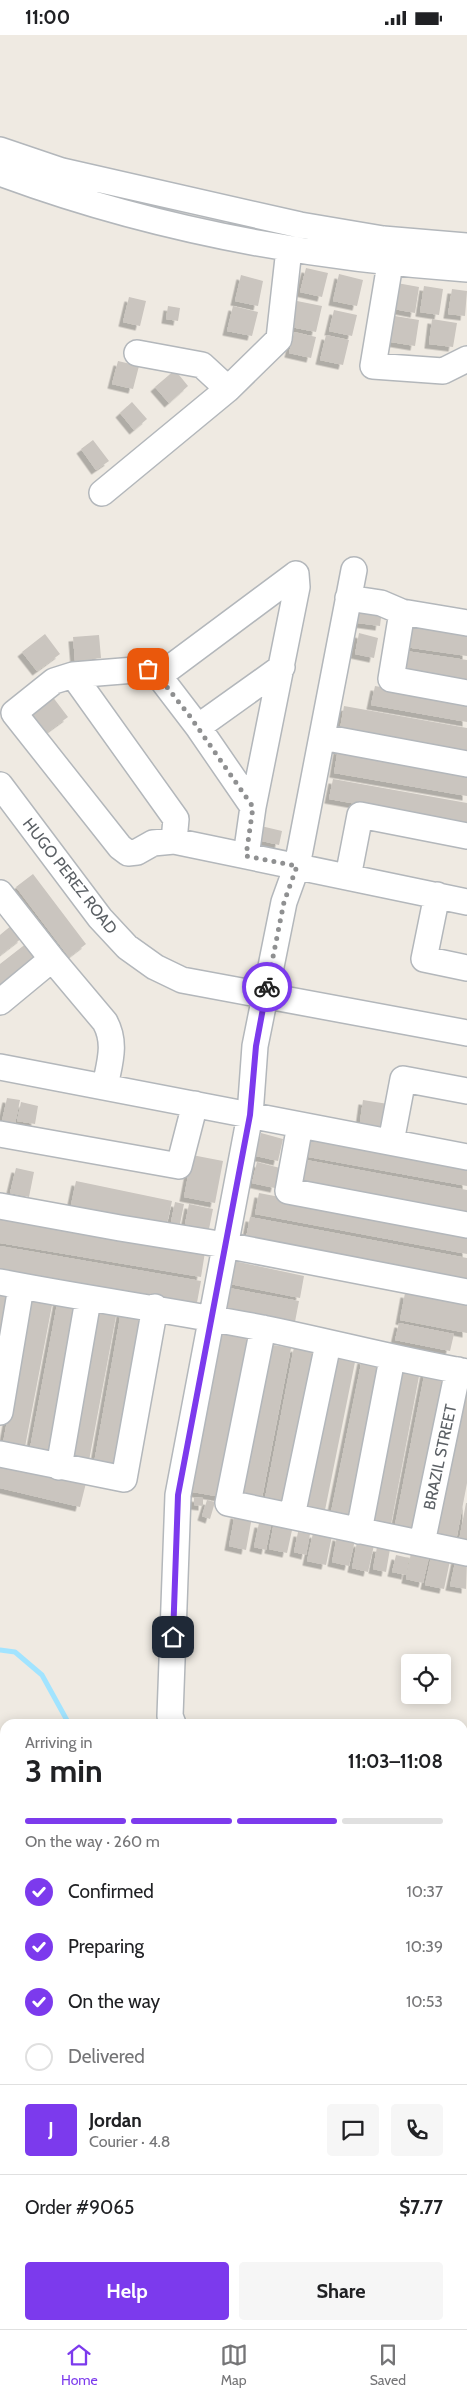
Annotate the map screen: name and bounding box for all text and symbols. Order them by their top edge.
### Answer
text: 11:00 [25,6,70,29]
pin [127,648,169,690]
icon: bag [134,655,162,683]
street label: HUGO PEREZ ROAD [19,814,121,938]
courier [242,962,292,1012]
icon: bike [253,973,281,1001]
street label: BRAZIL STREET [420,1402,461,1511]
pin [152,1616,194,1658]
icon: home [159,1623,187,1651]
map controls [401,1654,451,1704]
button: locate [401,1654,451,1704]
text: Arriving in [25,1733,92,1752]
text: 11:03–11:08 [348,1750,443,1773]
text: 3 min [25,1751,103,1790]
text: On the way · 260 m [25,1832,160,1851]
icon: check [25,1878,53,1906]
text: Confirmed [68,1880,154,1903]
text: 10:37 [407,1882,443,1901]
icon: check [25,1933,53,1961]
text: Preparing [68,1935,144,1958]
text: 10:39 [406,1937,443,1956]
icon: check [25,1988,53,2016]
text: On the way [68,1990,160,2013]
text: 10:53 [406,1992,443,2011]
text: Delivered [68,2045,145,2068]
button: chat [327,2104,379,2156]
button: phone [391,2104,443,2156]
text: Jordan [89,2109,142,2132]
text: J [48,2118,54,2141]
text: Courier · 4.8 [89,2132,171,2151]
text: Order #9065 [25,2196,134,2219]
text: $7.77 [399,2196,443,2219]
button: Help [25,2262,229,2320]
button: Share [239,2262,443,2320]
tab: Home [61,2341,98,2389]
tab: Map [220,2341,248,2389]
tab: Saved [370,2341,406,2389]

